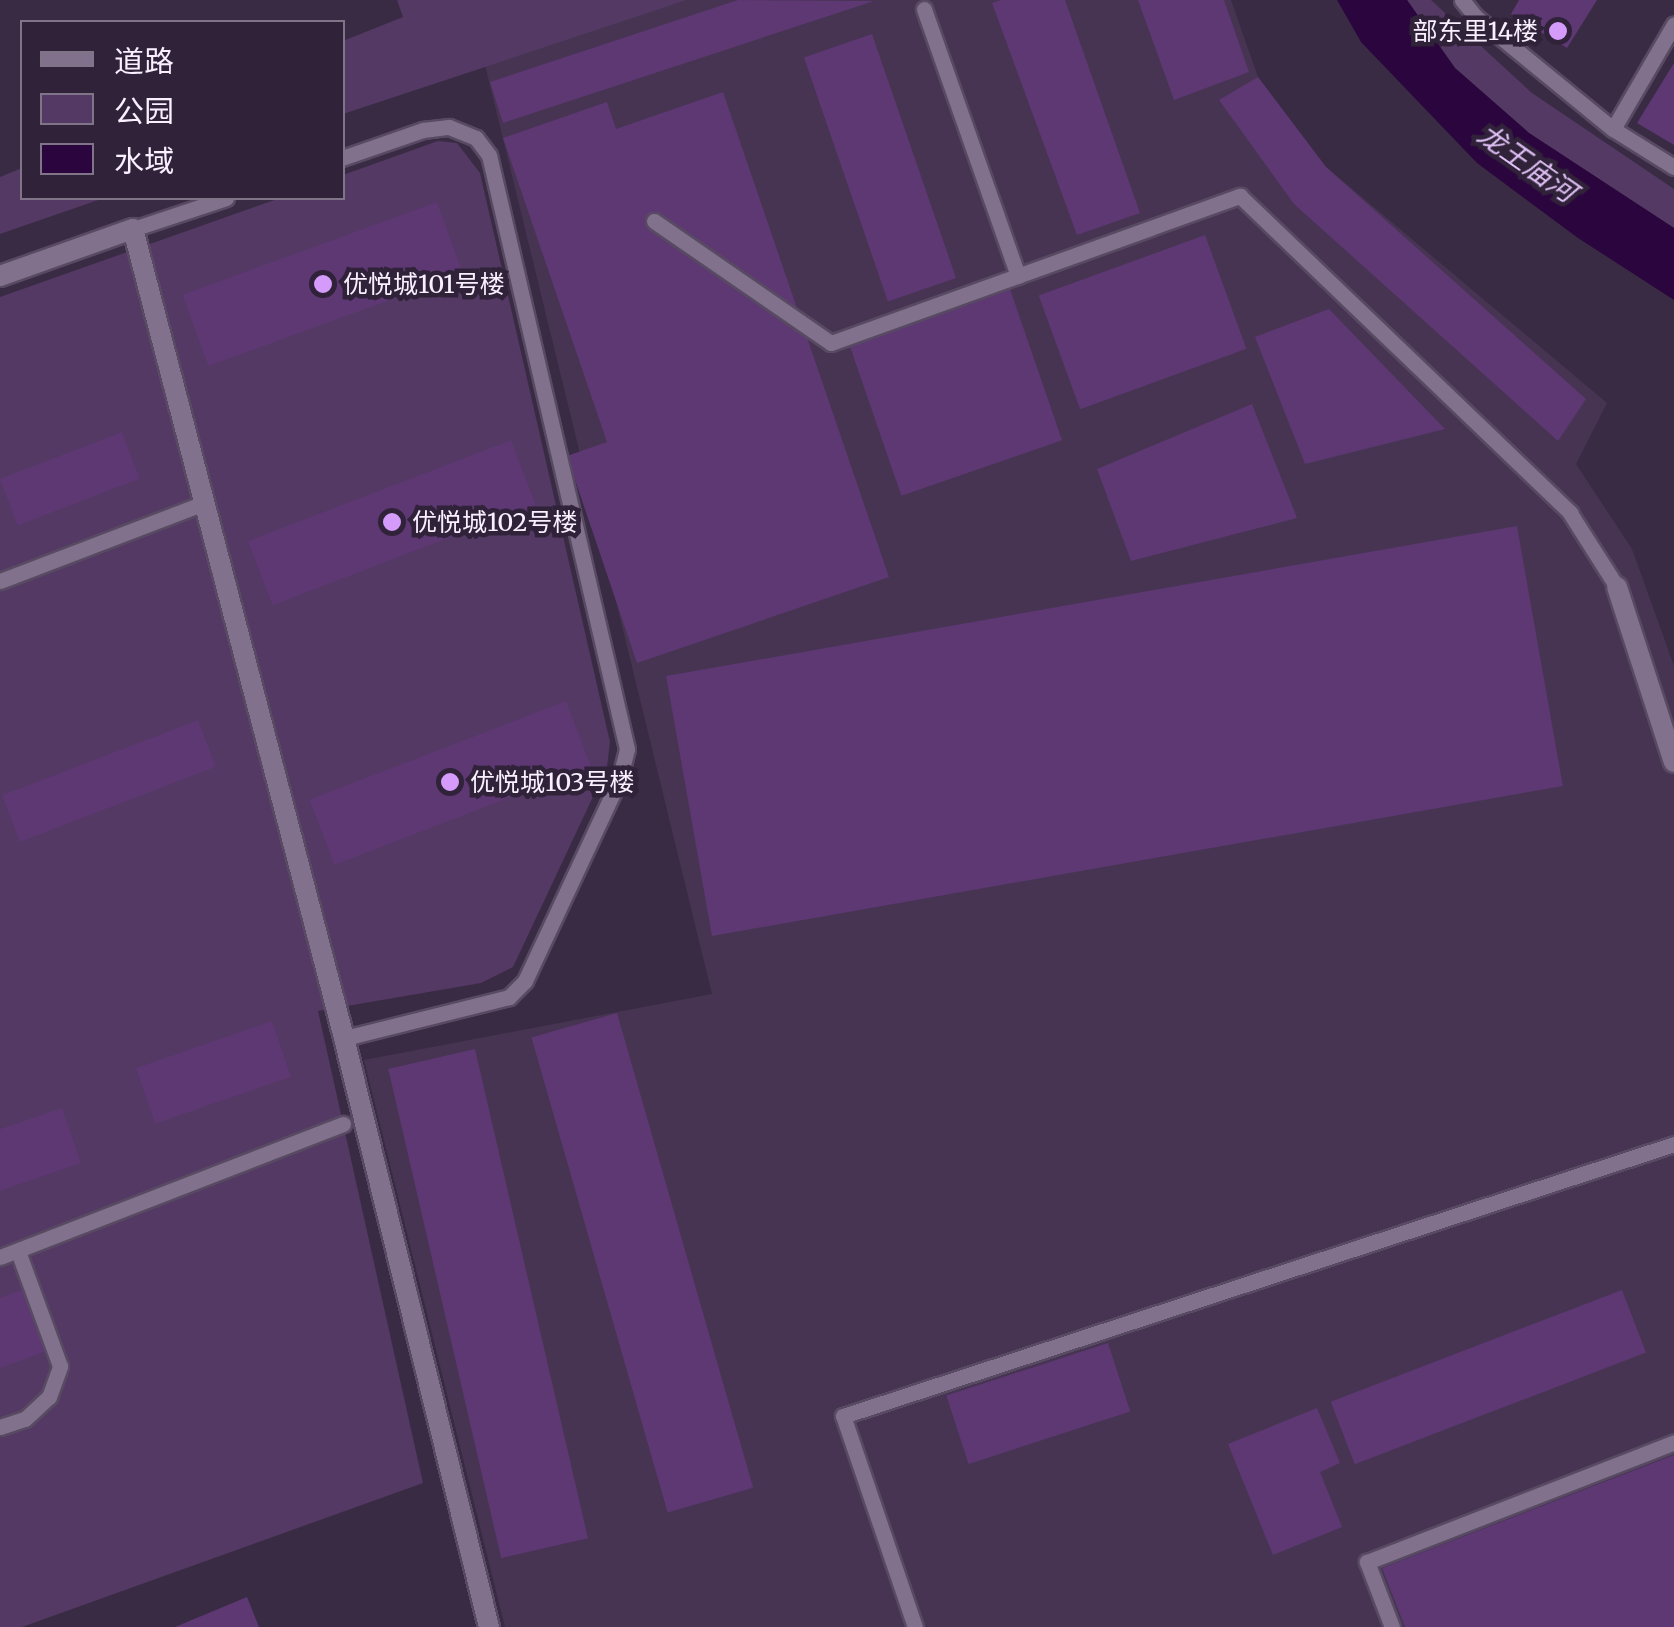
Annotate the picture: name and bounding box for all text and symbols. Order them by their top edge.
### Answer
place label: 部东里14楼 [1413,16,1538,46]
legend [20,20,345,200]
marker: 部东里14楼 [1547,20,1569,42]
text: 道路 [114,42,174,80]
text: 公园 [114,92,174,130]
water label: 龙王庙河 [1471,117,1583,209]
text: 水域 [114,142,174,180]
place label: 优悦城101号楼 [343,269,505,299]
marker: 优悦城101号楼 [312,273,334,295]
place label: 优悦城102号楼 [412,507,577,537]
marker: 优悦城102号楼 [381,511,403,533]
place label: 优悦城103号楼 [470,767,635,797]
marker: 优悦城103号楼 [439,771,461,793]

